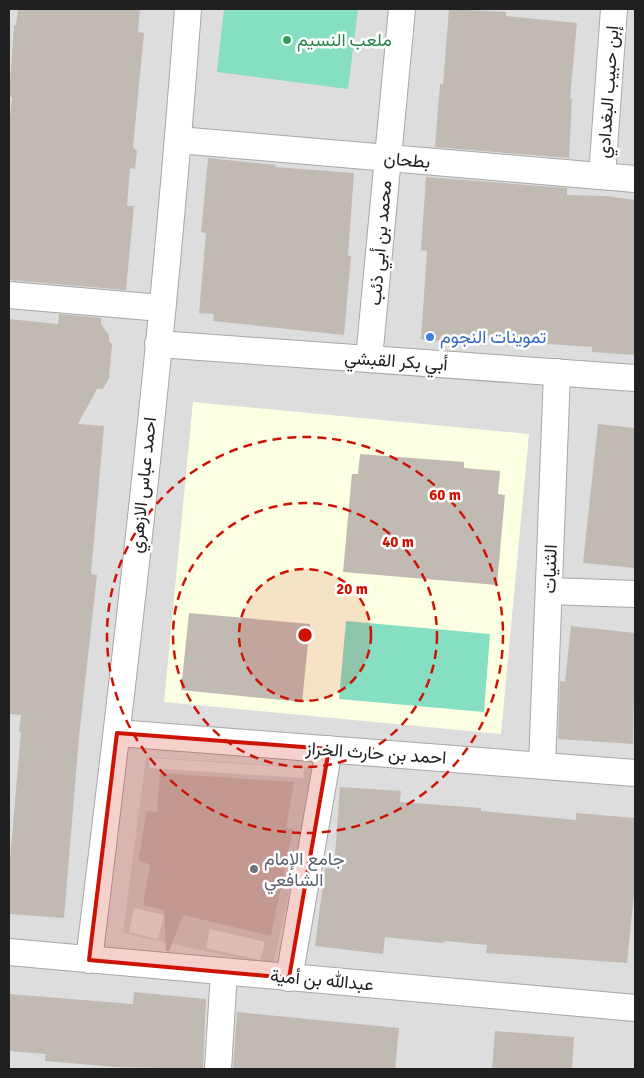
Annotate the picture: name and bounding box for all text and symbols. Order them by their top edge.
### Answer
street label: إبن حبيب البغدادي [592,25,628,159]
place label: ملعب النسيم [297,29,392,52]
marker: ملعب النسيم [281,34,293,46]
street label: بطحان [383,147,431,173]
street label: محمد بن أبي ذئب [364,179,400,307]
place label: تموينات النجوم [440,326,546,349]
marker: تموينات النجوم [424,331,436,343]
street label: أبي بكر القبشي [343,346,448,380]
street label: احمد عباس الازهري [125,416,165,555]
text: 60 m [429,486,461,504]
text: 40 m [382,533,414,551]
street label: الثنيات [538,544,562,594]
text: 20 m [336,580,368,598]
centre of rings [296,626,314,644]
street label: احمد بن حارث الخراز [304,737,447,769]
place label: جامع الإمام الشافعي [264,848,345,895]
marker: جامع الإمام الشافعي [248,863,260,875]
street label: عبدالله بن أمية [269,965,375,995]

